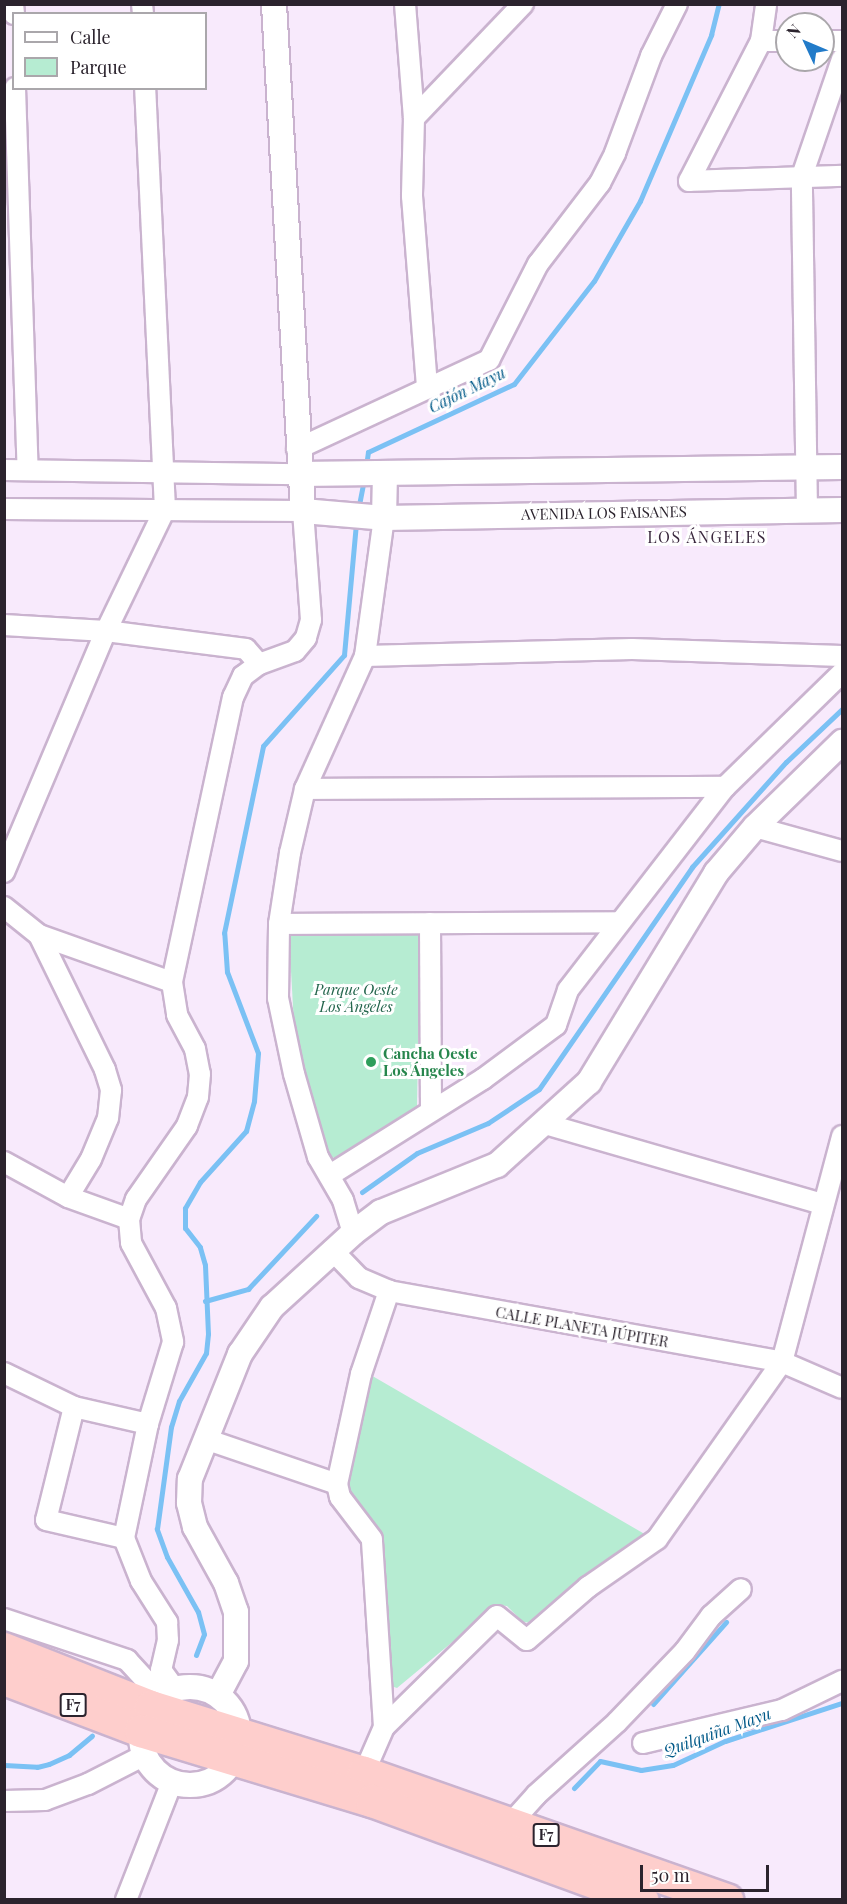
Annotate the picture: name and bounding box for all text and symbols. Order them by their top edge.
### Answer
legend [12,12,207,90]
north arrow [775,12,835,72]
text: N [782,19,805,42]
text: Calle [70,25,111,49]
text: Parque [70,55,127,79]
water label: Cajón Mayu [425,363,509,417]
street label: AVENIDA LOS FAISANES [521,503,687,523]
district label: LOS ÁNGELES [647,527,767,547]
park label: Parque Oeste Los Ángeles [314,980,398,1015]
place label: Cancha Oeste Los Ángeles [383,1044,478,1079]
marker: Cancha Oeste Los Ángeles [364,1055,378,1069]
street label: CALLE PLANETA JÚPITER [494,1303,670,1351]
road number: F7 [60,1694,86,1716]
water label: Quilquiña Mayu [660,1704,774,1760]
road number: F7 [532,1824,560,1846]
scale bar [643,1853,772,1891]
text: 50 m [651,1863,690,1887]

